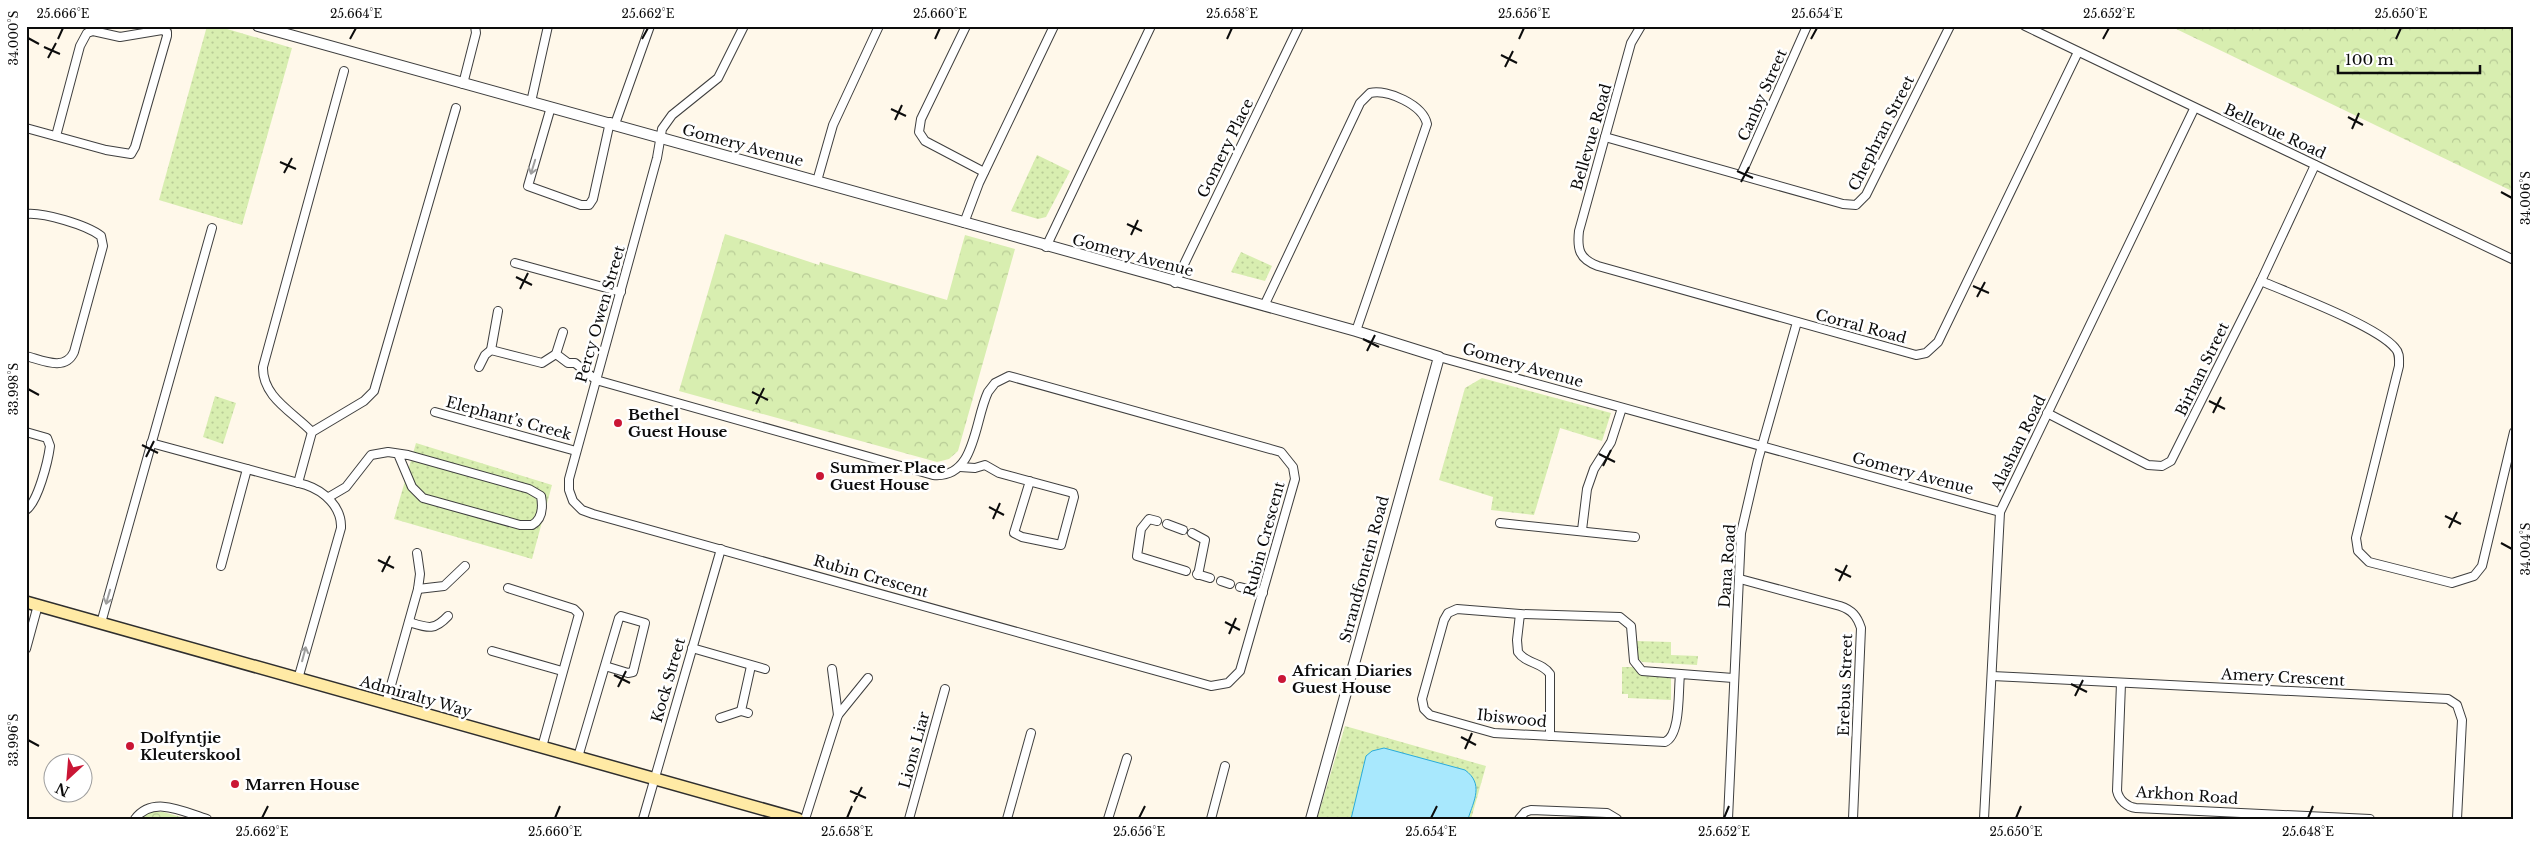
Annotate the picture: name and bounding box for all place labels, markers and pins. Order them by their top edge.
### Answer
place label: Bethel Guest House [628,405,728,441]
marker: Bethel Guest House [612,417,624,429]
place label: Summer Place Guest House [830,458,946,494]
marker: Summer Place Guest House [814,470,826,482]
place label: African Diaries Guest House [1291,661,1412,697]
marker: African Diaries Guest House [1276,673,1288,685]
place label: Dolfyntjie Kleuterskool [140,728,241,764]
marker: Dolfyntjie Kleuterskool [124,740,136,752]
place label: Marren House [245,775,360,794]
marker: Marren House [229,778,241,790]

